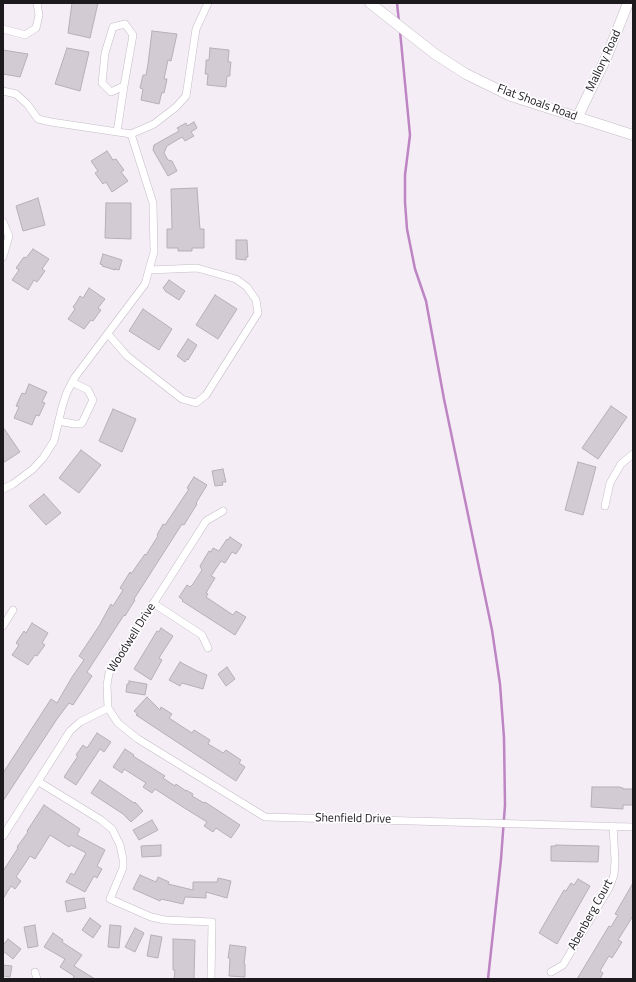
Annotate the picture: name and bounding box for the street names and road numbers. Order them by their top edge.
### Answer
street label: Mallory Road [583,28,625,94]
street label: Flat Shoals Road [495,82,579,124]
street label: Woodwell Drive [105,601,159,675]
street label: Shenfield Drive [315,811,391,827]
street label: Abenberg Court [566,877,616,953]

